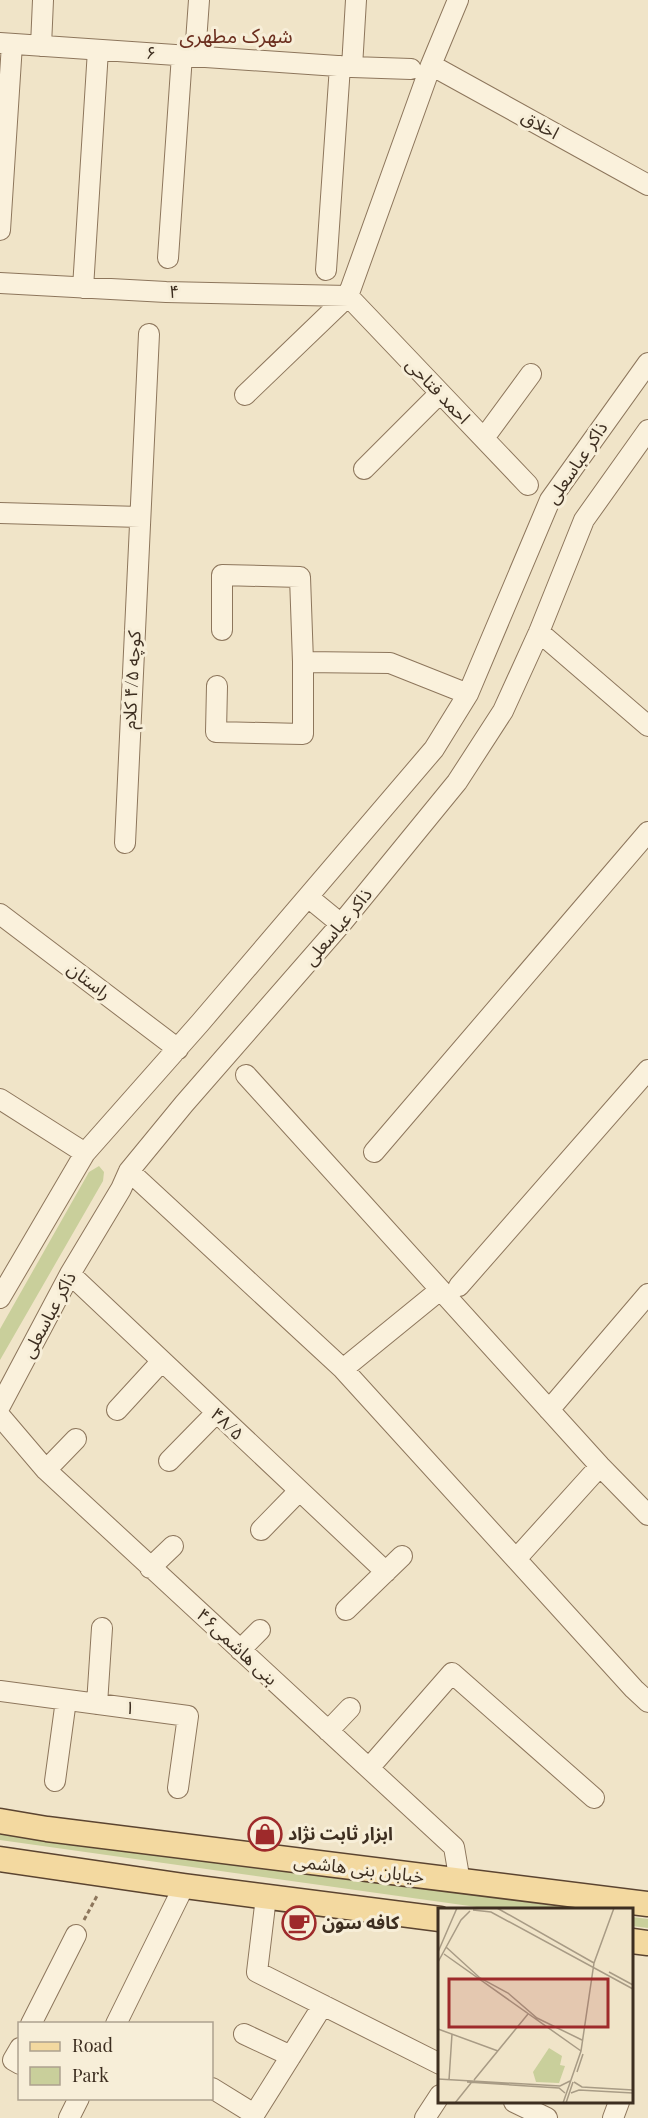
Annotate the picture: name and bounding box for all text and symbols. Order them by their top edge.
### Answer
district label: شهرک مطهری [179,21,293,48]
street label: ۶ [145,40,157,64]
street label: اخلاق [517,104,564,144]
street label: ۴ [168,279,180,303]
street label: احمد فتاحی [401,352,476,429]
street label: ذاکر عباسعلی [540,417,613,508]
street label: کوچه ۴/۵ کلام [116,630,149,730]
street label: ذاکر عباسعلی [298,882,377,970]
street label: راستان [63,956,116,1004]
street label: ذاکر عباسعلی [15,1267,81,1362]
street label: ۴۸/۵ [206,1402,250,1445]
street label: بنی هاشمی۴۶ [192,1602,283,1690]
street label: ۱ [123,1694,137,1720]
shop icon: ابزار ثابت نژاد [247,1816,283,1852]
place label: ابزار ثابت نژاد [288,1821,393,1845]
street label: خیابان بنی هاشمی [292,1848,426,1888]
cafe icon: کافه سون [281,1905,317,1941]
inset map [438,1908,633,2103]
place label: کافه سون [322,1910,400,1934]
legend [18,2022,213,2100]
text: Road [72,2033,113,2057]
text: Park [72,2063,109,2087]

